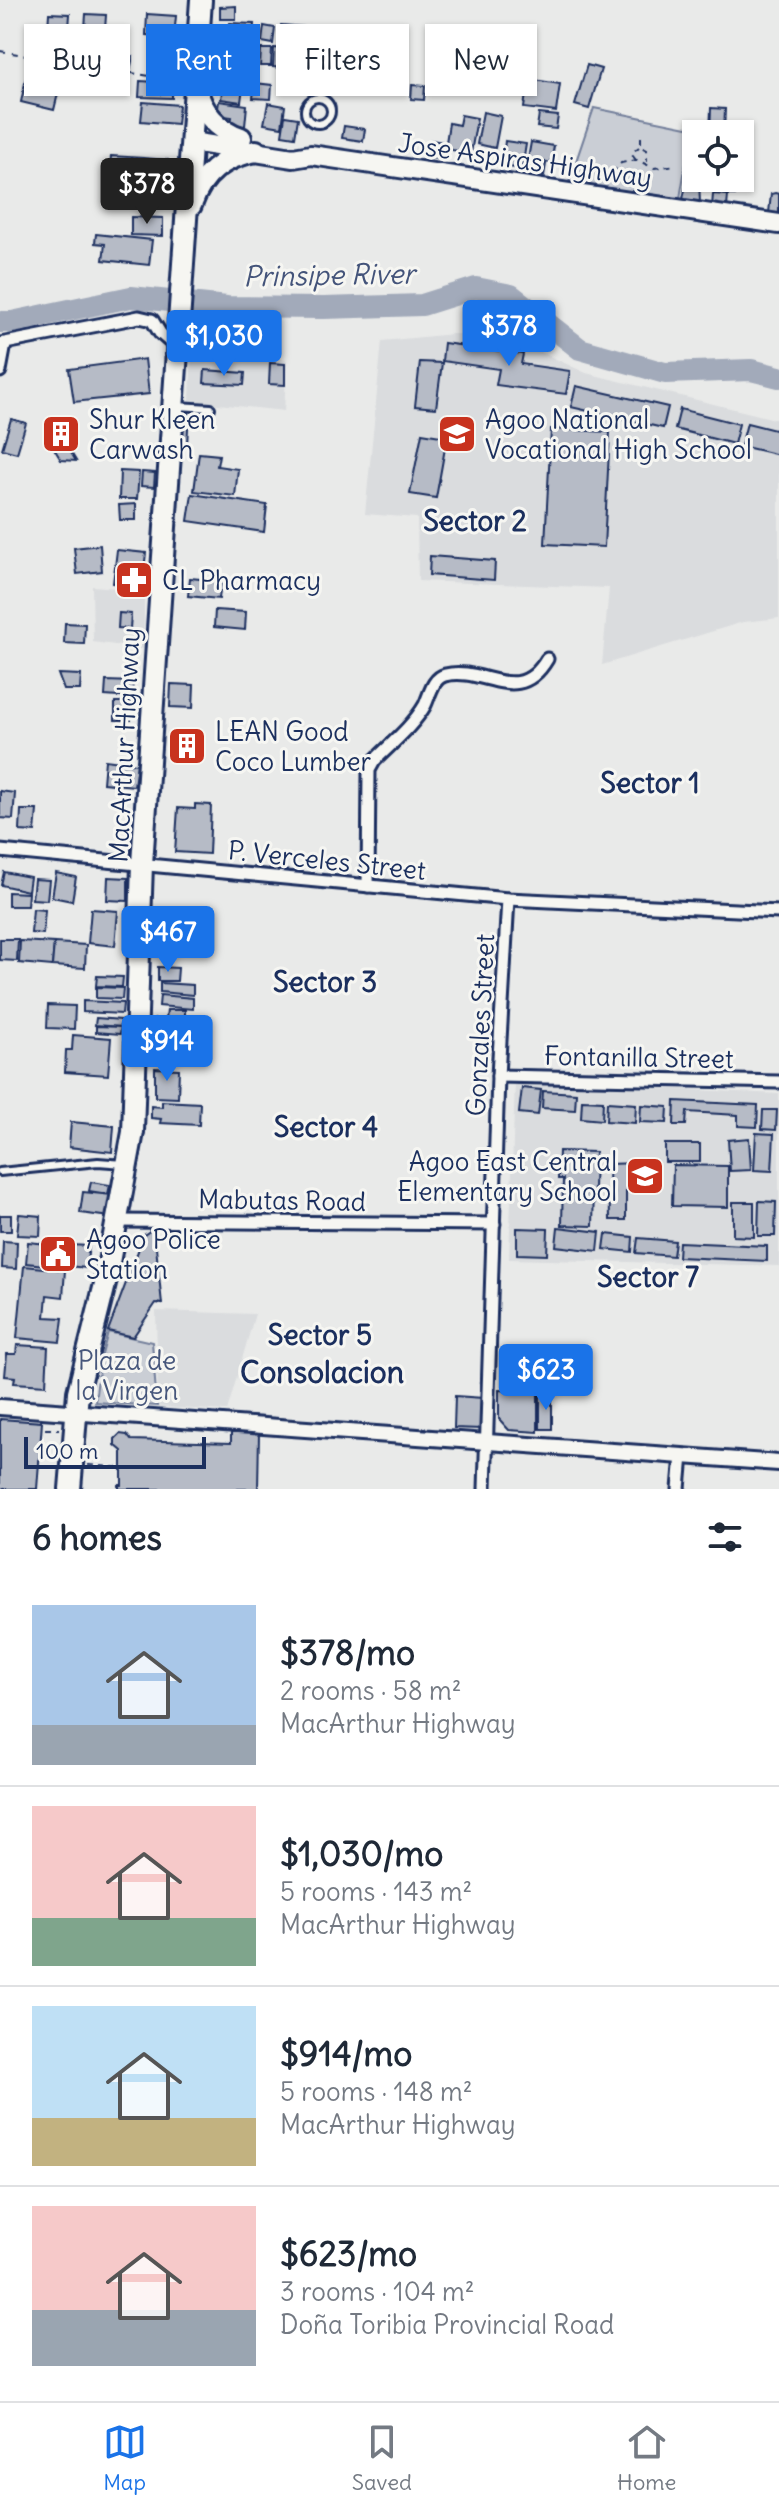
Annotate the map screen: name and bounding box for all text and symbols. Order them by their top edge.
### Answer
chip: Buy [24,24,130,96]
chip: Rent [146,24,260,96]
chip: Filters [276,24,409,96]
chip: New [425,24,537,96]
map controls [682,120,754,192]
button: locate [682,120,754,192]
street label: Jose Aspiras Highway [396,126,654,194]
pin: $378 [100,158,194,226]
text: $378 [119,167,175,200]
water label: Prinsipe River [243,255,419,294]
pin: $378 [462,300,556,368]
text: $378 [481,309,537,342]
pin: $1,030 [159,310,289,378]
text: $1,030 [185,319,263,352]
place label: Shur Kleen Carwash [89,403,215,466]
place label: Agoo National Vocational High School [485,403,752,466]
building icon: Shur Kleen Carwash [40,413,82,455]
school or university icon: Agoo National Vocational High School [436,413,478,455]
district label: Sector 2 [423,503,527,539]
pharmacy icon: CL Pharmacy [113,559,155,601]
place label: CL Pharmacy [162,564,321,597]
street label: MacArthur Highway [101,627,147,863]
place label: LEAN Good Coco Lumber [215,715,371,778]
building icon: LEAN Good Coco Lumber [166,725,208,767]
district label: Sector 1 [600,765,700,801]
street label: P. Verceles Street [227,833,428,887]
pin: $467 [121,906,215,974]
text: $467 [139,915,197,948]
street label: Gonzales Street [459,933,501,1117]
district label: Sector 3 [273,964,377,1000]
pin: $914 [120,1015,214,1083]
text: $914 [140,1024,194,1057]
street label: Fontanilla Street [544,1039,734,1075]
district label: Sector 4 [274,1109,378,1145]
place label: Agoo East Central Elementary School [397,1145,617,1208]
school or university icon: Agoo East Central Elementary School [624,1155,666,1197]
street label: Mabutas Road [198,1182,366,1218]
place label: Agoo Police Station [86,1223,221,1286]
public building icon: Agoo Police Station [37,1233,79,1275]
district label: Sector 7 [597,1259,699,1295]
district label: Sector 5 [268,1317,372,1353]
park label: Plaza de la Virgen [76,1344,178,1407]
pin: $623 [499,1344,593,1412]
district label: Consolacion [240,1353,404,1391]
text: $623 [517,1353,575,1386]
scale bar [24,1433,206,1469]
text: 100 m [36,1437,98,1465]
icon: filters [703,1515,747,1559]
text: 6 homes [32,1516,162,1559]
text: $378/mo [280,1631,415,1674]
icon: home [96,1637,192,1733]
text: 2 rooms · 58 m² [280,1674,461,1707]
text: MacArthur Highway [280,1707,516,1740]
text: $1,030/mo [280,1832,443,1875]
icon: home [96,1838,192,1934]
text: 5 rooms · 143 m² [280,1875,472,1908]
text: MacArthur Highway [280,1908,516,1941]
text: $914/mo [280,2032,412,2075]
icon: home [96,2038,192,2134]
text: 5 rooms · 148 m² [280,2075,473,2108]
text: MacArthur Highway [280,2108,516,2141]
text: $623/mo [280,2232,417,2275]
icon: home [96,2238,192,2334]
text: 3 rooms · 104 m² [280,2275,475,2308]
text: Doña Toribia Provincial Road [280,2308,614,2341]
tab: Map [103,2420,147,2496]
tab: Saved [352,2420,412,2496]
tab: Home [617,2420,676,2496]

